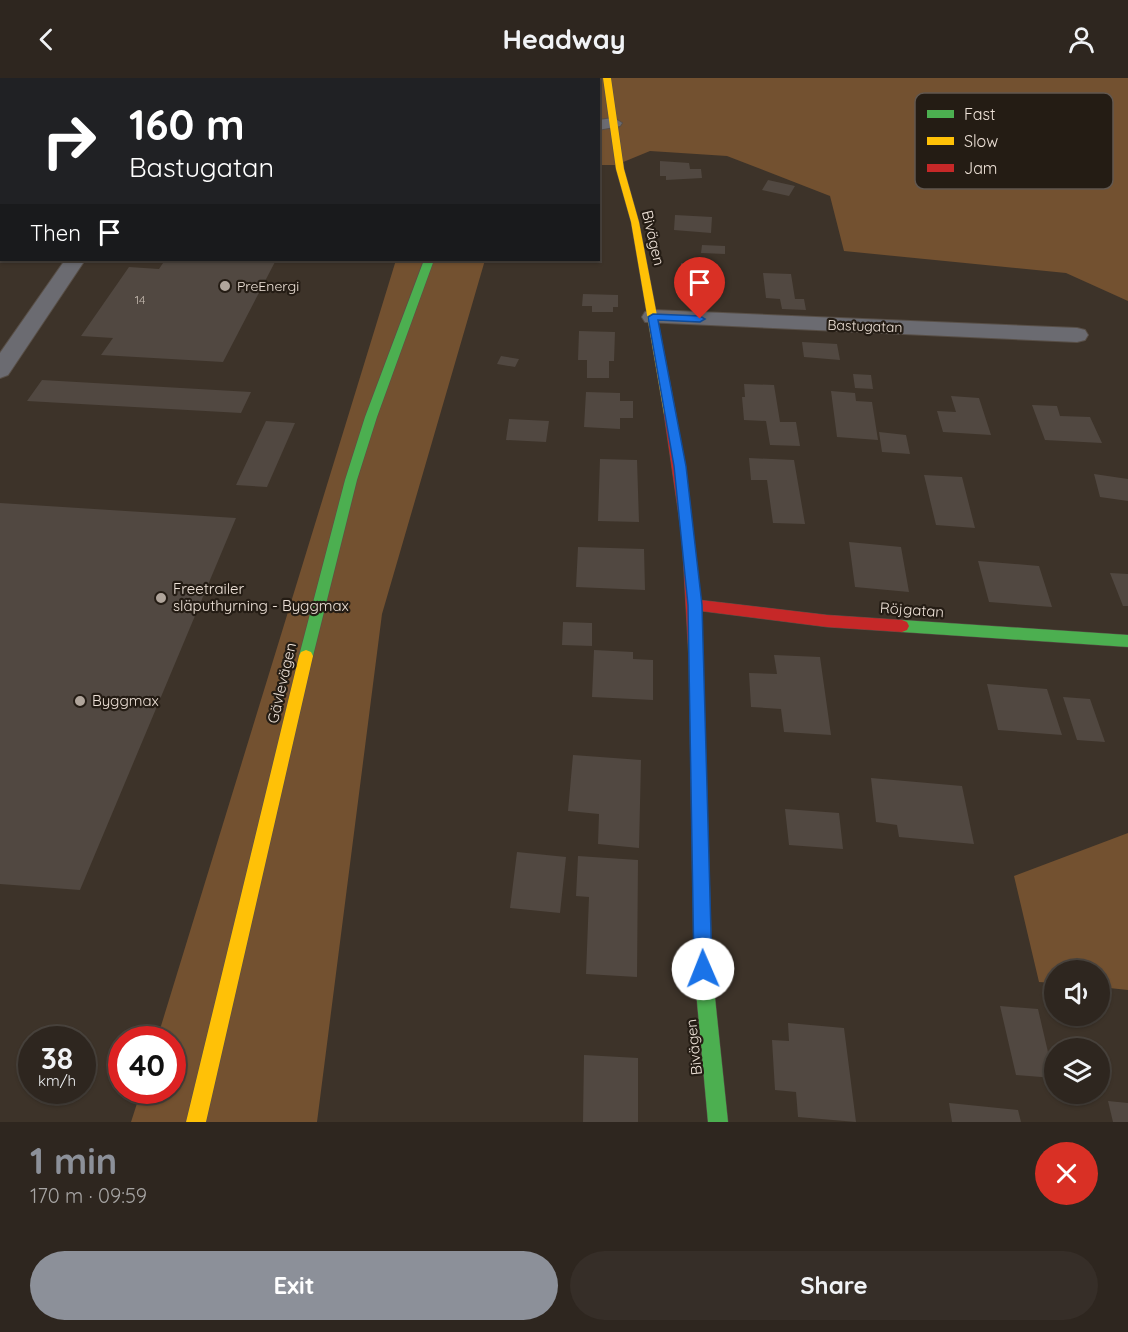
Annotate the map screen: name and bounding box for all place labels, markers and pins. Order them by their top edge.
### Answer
pin [674,257,725,319]
place label: PreEnergi [237,277,299,295]
marker: PreEnergi [218,279,232,293]
place label: Freetrailer släputhyrning - Byggmax [173,579,349,615]
marker: Freetrailer släputhyrning - Byggmax [154,591,168,605]
place label: Byggmax [92,691,159,710]
marker: Byggmax [73,694,87,708]

